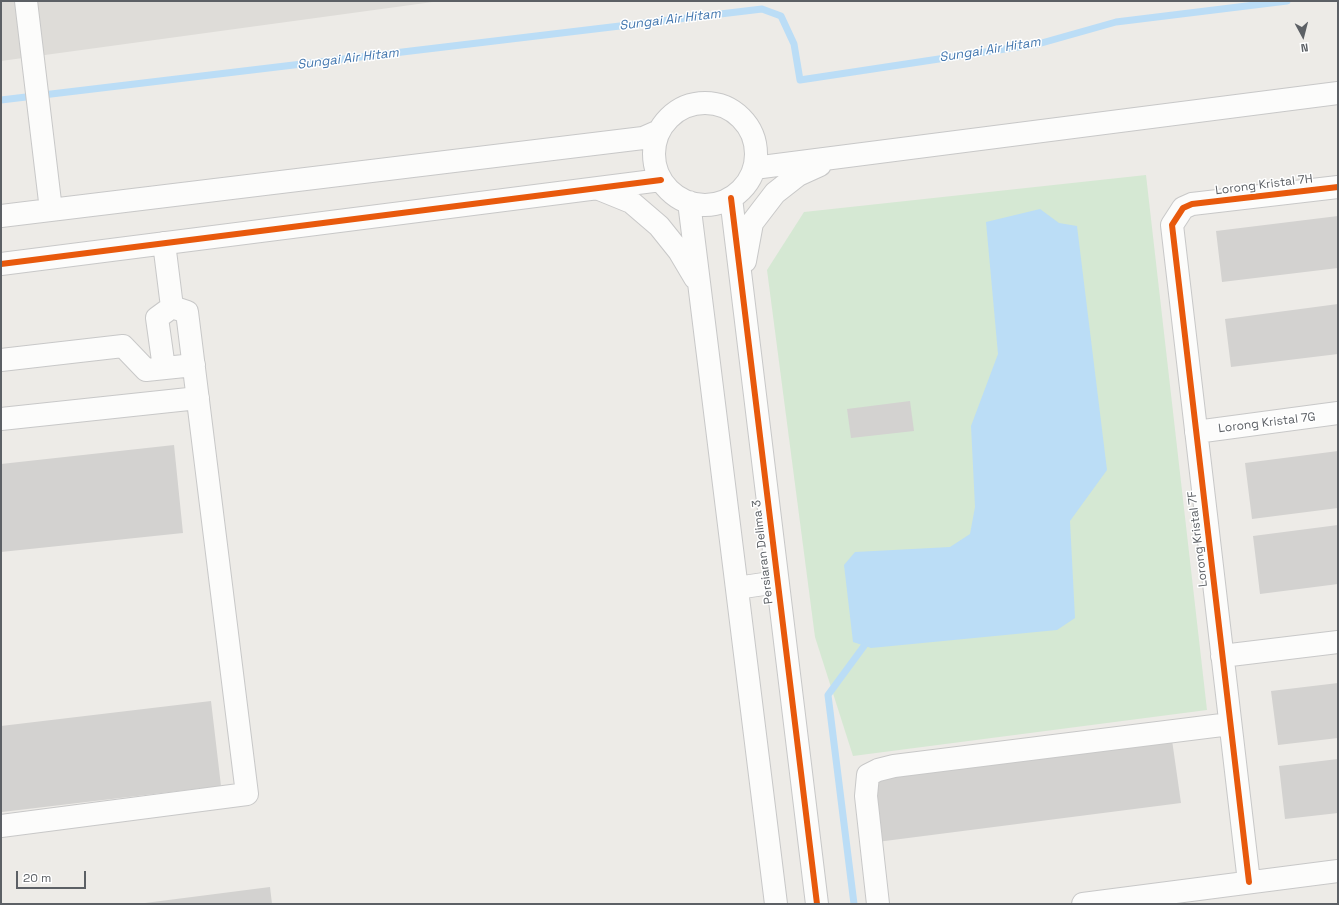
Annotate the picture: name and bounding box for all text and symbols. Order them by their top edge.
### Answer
water label: Sungai Air Hitam [618,6,722,34]
north arrow [1283,16,1323,56]
water label: Sungai Air Hitam [938,34,1042,66]
text: N [1300,41,1309,55]
water label: Sungai Air Hitam [296,45,400,73]
street label: Lorong Kristal 7H [1215,172,1313,198]
street label: Lorong Kristal 7G [1218,410,1316,436]
street label: Lorong Kristal 7F [1185,490,1211,588]
street label: Persiaran Delima 3 [749,499,777,605]
scale bar [18,863,88,889]
text: 20 m [23,870,51,886]

